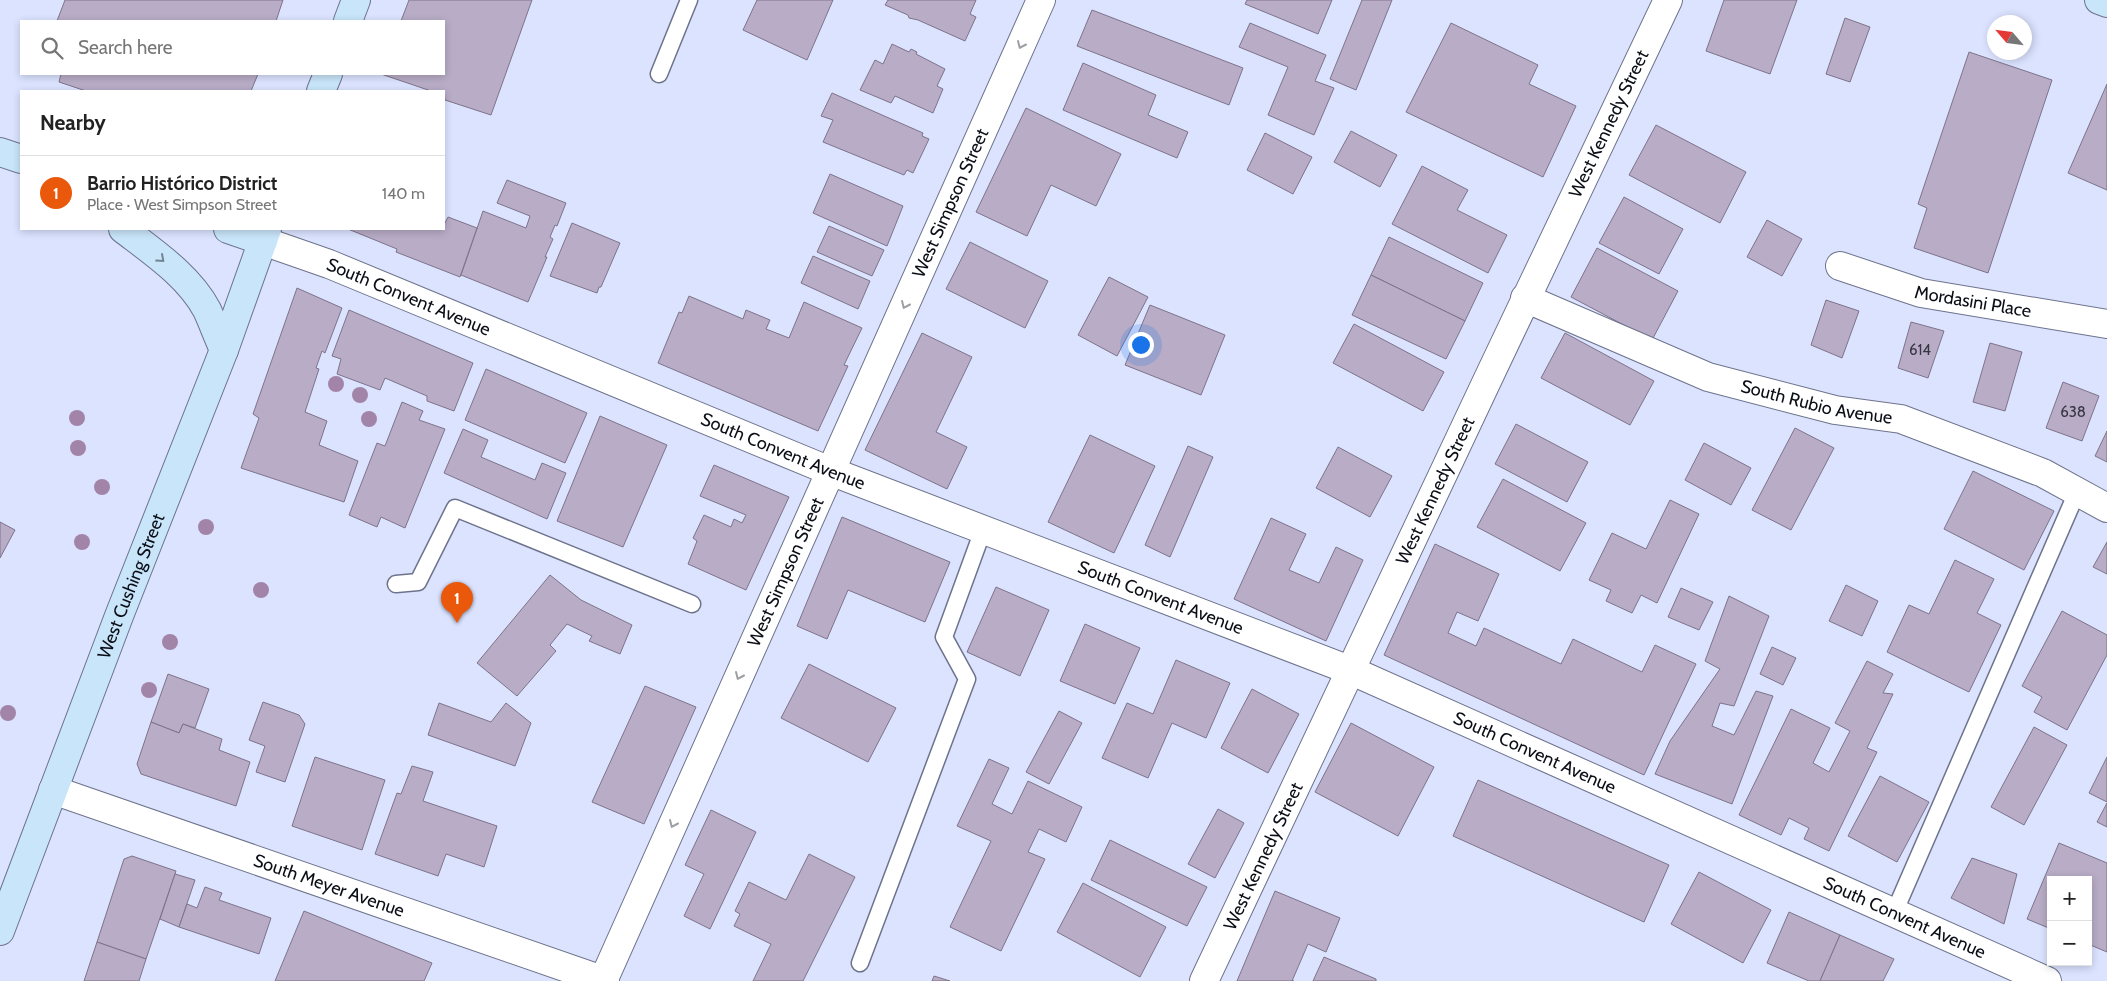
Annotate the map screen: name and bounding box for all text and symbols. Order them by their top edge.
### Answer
north arrow [1987,15,2032,60]
search box [20,20,445,75]
icon: search [38,34,66,62]
text: Search here [78,36,172,59]
one-way arrow [1017,39,1027,48]
street label: West Kennedy Street [1564,46,1653,201]
text: Nearby [40,110,106,135]
street label: West Simpson Street [907,125,993,281]
text: Barrio Histórico District [87,172,277,195]
text: 1 [53,184,59,203]
text: 140 m [382,184,425,203]
text: Place · West Simpson Street [87,195,277,214]
one-way arrow [156,253,165,262]
street label: South Convent Avenue [323,253,494,341]
street label: Mordasini Place [1913,281,2033,322]
one-way arrow [900,300,911,309]
your location [1128,332,1154,358]
house number: 614 [1909,341,1931,359]
street label: South Rubio Avenue [1738,375,1894,429]
house number: 638 [2060,403,2086,421]
street label: South Convent Avenue [698,408,868,494]
street label: West Kennedy Street [1391,413,1479,568]
street label: West Simpson Street [743,494,829,650]
street label: West Cushing Street [93,510,169,662]
street label: South Convent Avenue [1075,556,1246,639]
pin: 1 [441,582,473,623]
one-way arrow [735,671,745,680]
street label: South Convent Avenue [1450,707,1619,798]
street label: West Kennedy Street [1219,779,1308,934]
one-way arrow [668,819,679,828]
street label: South Meyer Avenue [251,849,407,922]
street label: South Convent Avenue [1820,872,1989,963]
map controls [2047,876,2092,966]
button: + [2047,876,2092,921]
button: − [2047,921,2092,966]

